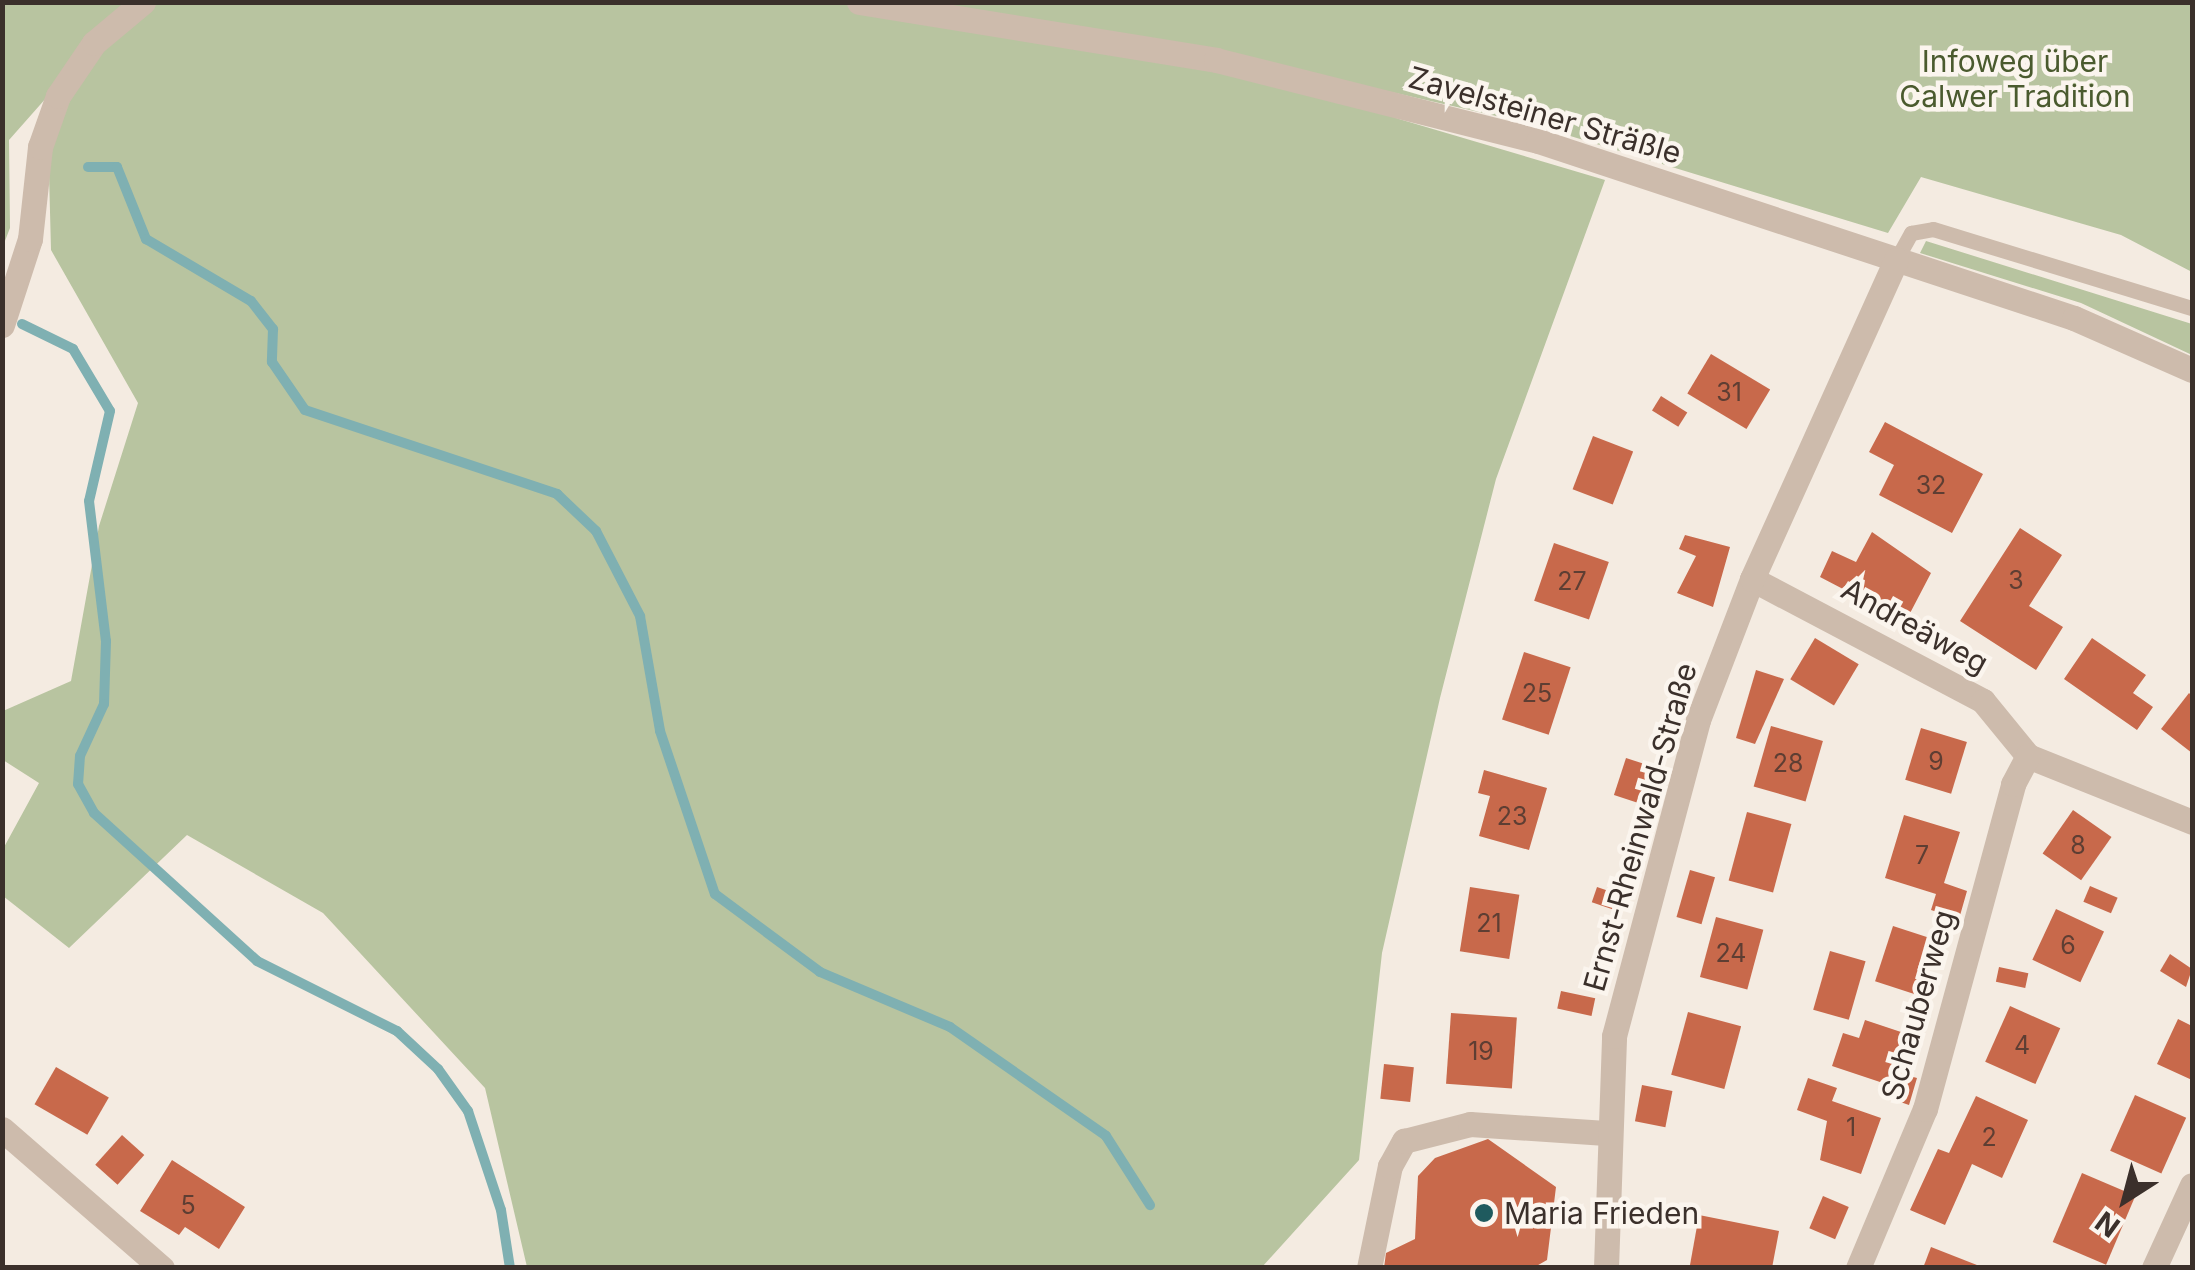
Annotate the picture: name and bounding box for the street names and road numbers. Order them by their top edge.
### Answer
street label: Zavelsteiner Sträßle [1405,59,1685,171]
street label: Andreäweg [1835,571,1995,681]
street label: Ernst-Rheinwald-Straße [1576,659,1704,995]
street label: Schauberweg [1874,906,1962,1104]

